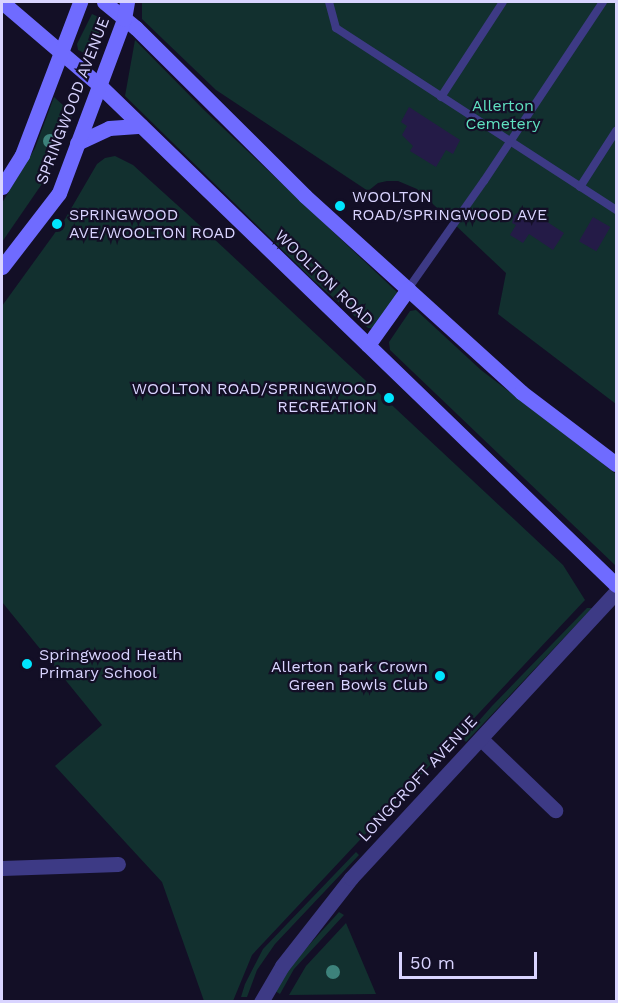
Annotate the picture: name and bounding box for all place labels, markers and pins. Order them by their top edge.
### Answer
place label: WOOLTON ROAD/SPRINGWOOD AVE [352,187,548,225]
marker: WOOLTON ROAD/SPRINGWOOD AVE [333,199,347,213]
place label: SPRINGWOOD AVE/WOOLTON ROAD [69,205,236,243]
marker: SPRINGWOOD AVE/WOOLTON ROAD [50,217,64,231]
place label: WOOLTON ROAD/SPRINGWOOD RECREATION [132,379,377,417]
marker: WOOLTON ROAD/SPRINGWOOD RECREATION [382,391,396,405]
place label: Springwood Heath Primary School [39,645,182,683]
marker: Springwood Heath Primary School [20,657,34,671]
place label: Allerton park Crown Green Bowls Club [271,657,428,695]
marker: Allerton park Crown Green Bowls Club [433,669,447,683]

